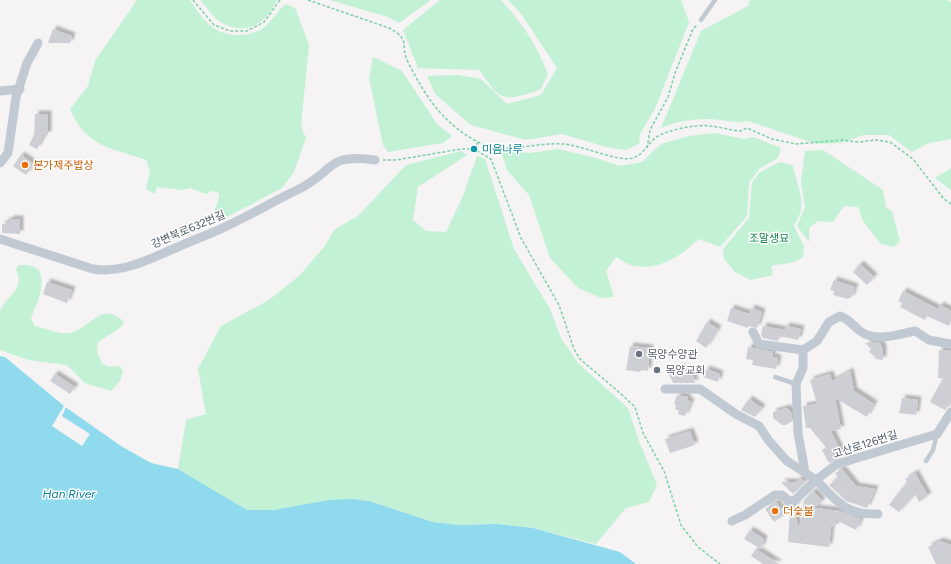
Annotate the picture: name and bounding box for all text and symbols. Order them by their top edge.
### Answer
place label: 미음나루 [482,143,522,156]
marker: 미음나루 [469,144,479,154]
place label: 본가제주밥상 [33,159,94,172]
marker: 본가제주밥상 [20,160,30,170]
street label: 강변북로632번길 [149,208,227,251]
park label: 조말생묘 [749,232,789,245]
place label: 목양수양관 [647,348,698,361]
marker: 목양수양관 [634,349,644,359]
place label: 목양교회 [665,364,705,377]
marker: 목양교회 [652,365,662,375]
street label: 고산로126번길 [831,428,899,461]
water label: Han River [43,487,96,501]
place label: 더숯불 [783,505,813,518]
marker: 더숯불 [770,506,780,516]

